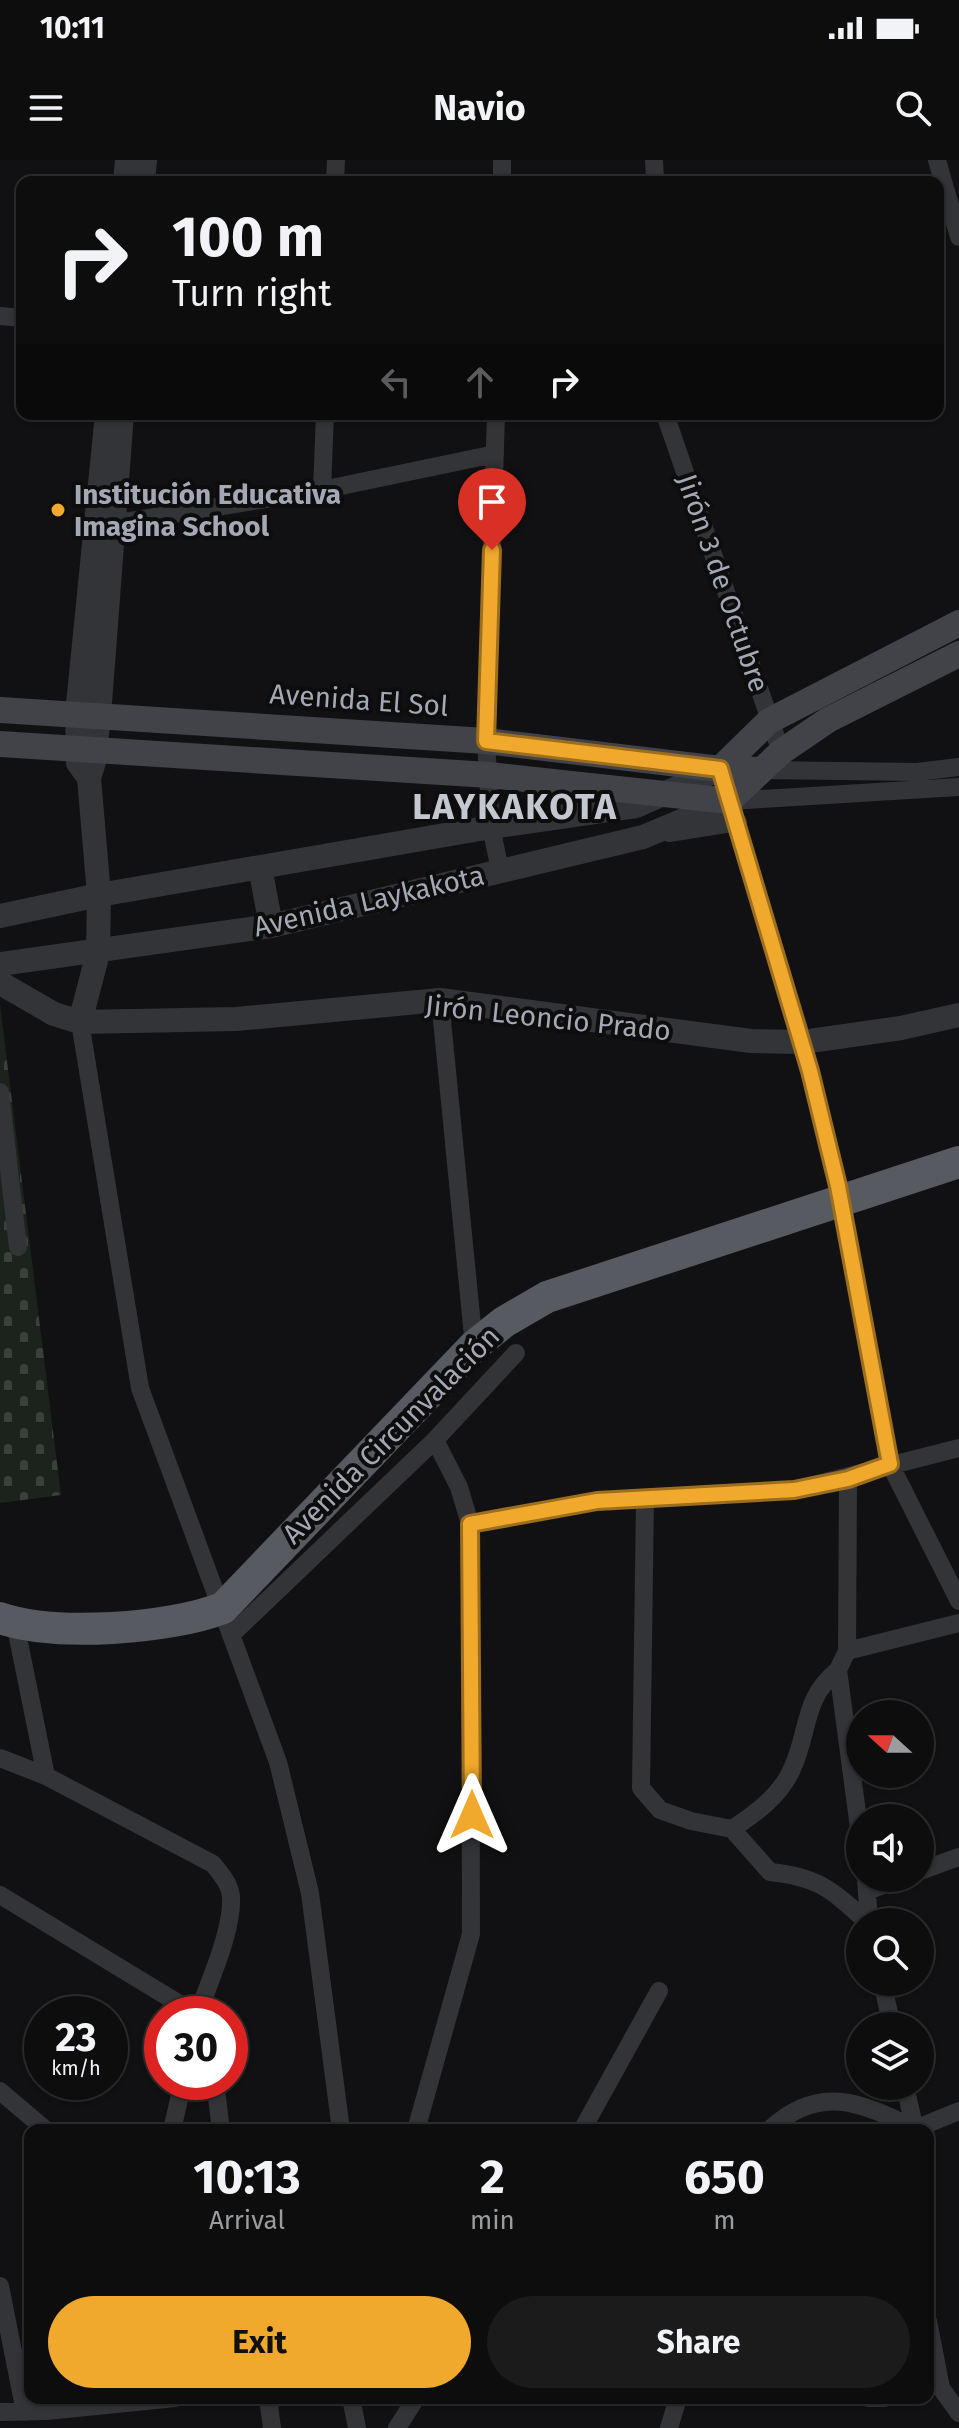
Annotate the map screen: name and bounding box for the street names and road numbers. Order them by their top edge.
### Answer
street label: Jirón 3 de Octubre [670,470,776,696]
street label: Avenida El Sol [269,677,449,723]
street label: Avenida Laykakota [250,858,488,944]
street label: Jirón Leoncio Prado [424,989,672,1047]
street label: Avenida Circunvalación [276,1320,506,1550]

